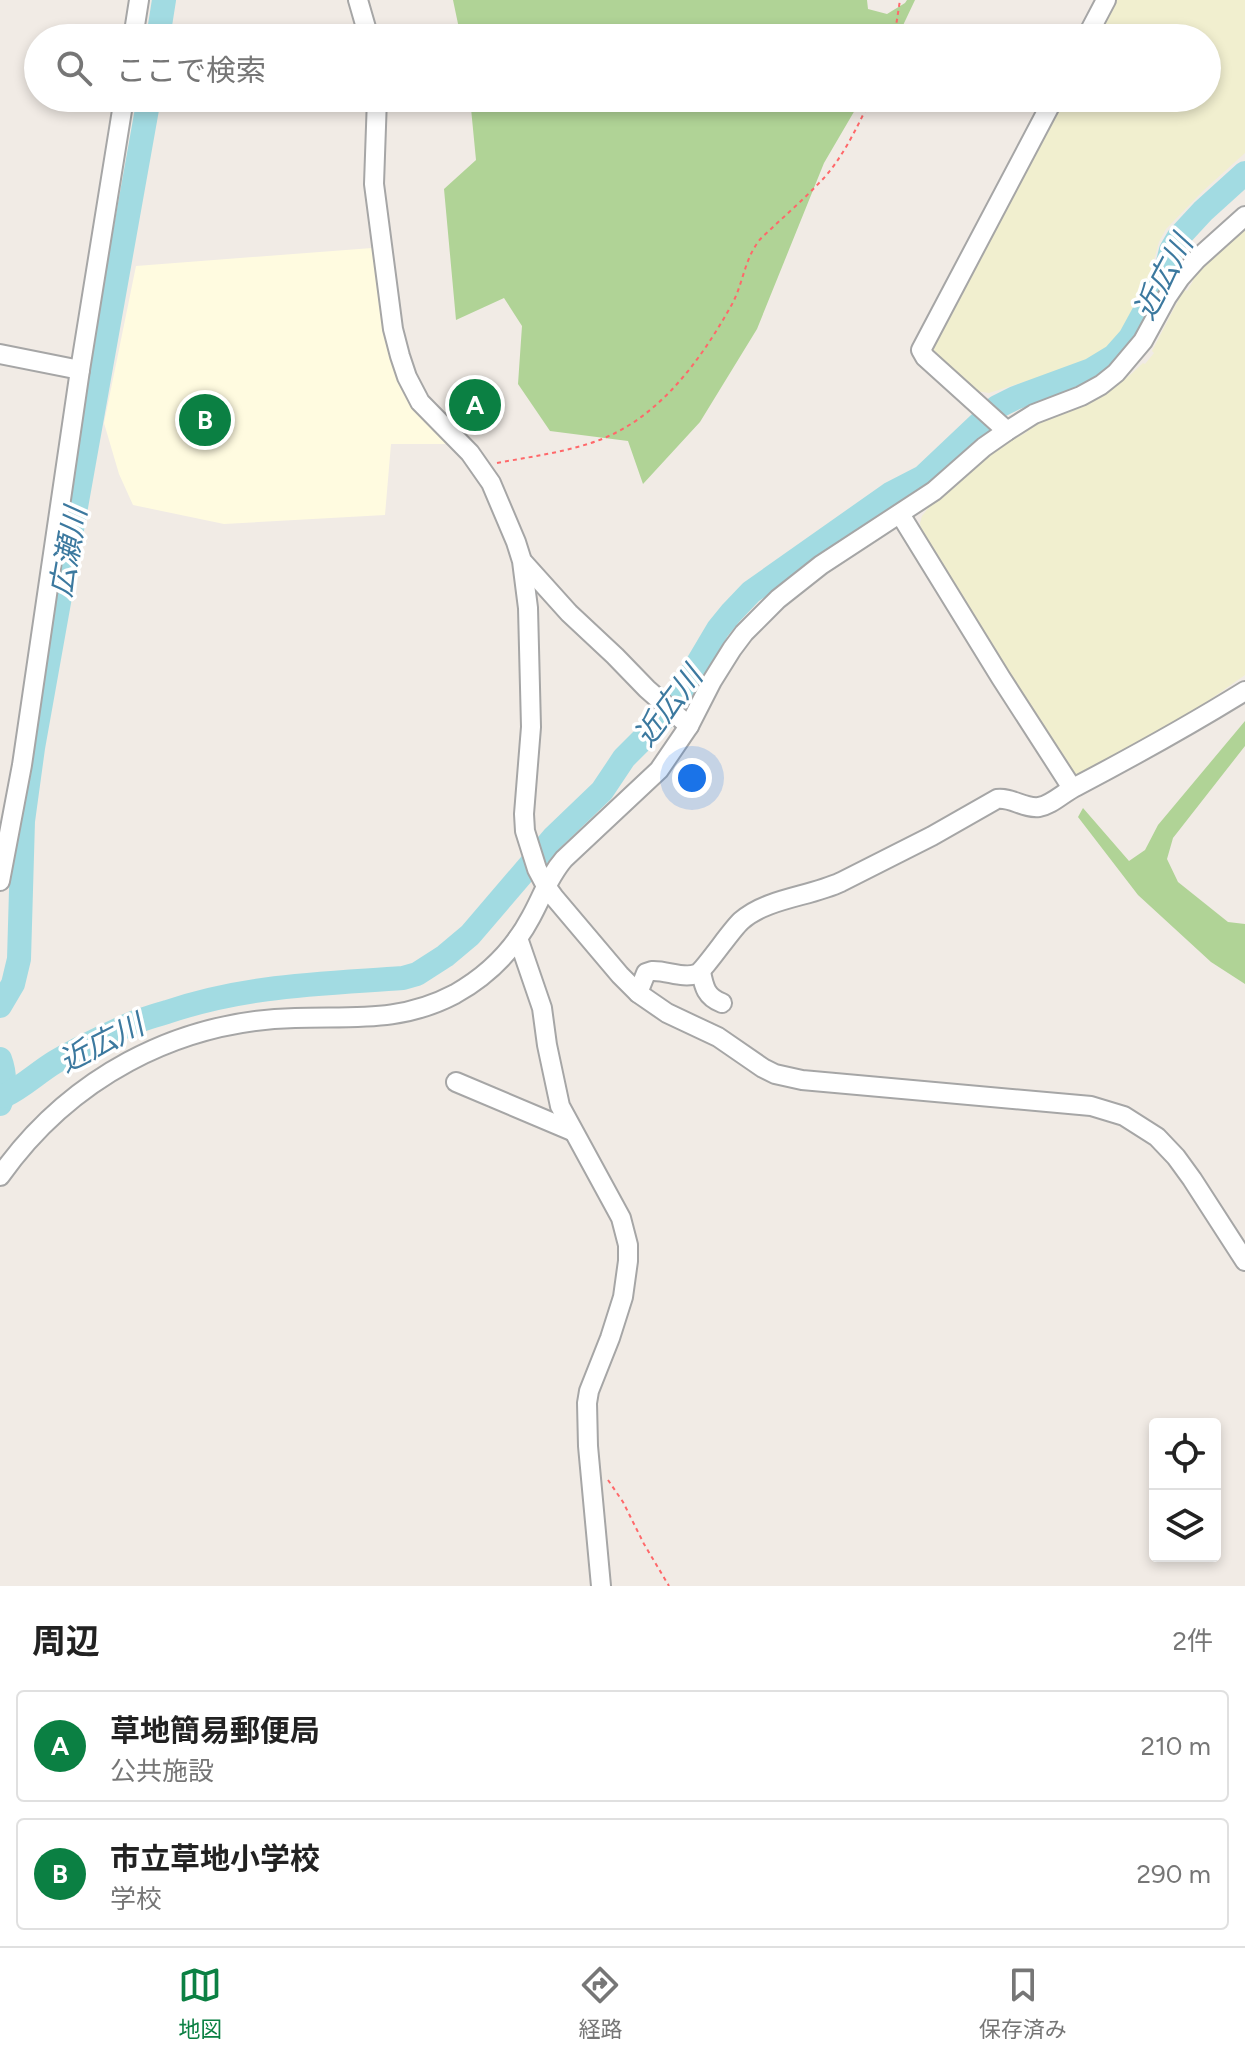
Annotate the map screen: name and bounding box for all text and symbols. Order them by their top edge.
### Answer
search box [24,24,1221,112]
icon: search [52,46,96,90]
text: ここで検索 [116,52,266,89]
water label: 近広川 [1126,226,1202,325]
pin: A [449,375,501,435]
pin: B [179,390,231,450]
water label: 広瀬川 [42,502,95,600]
water label: 近広川 [626,657,712,753]
your location [672,758,712,798]
water label: 近広川 [53,1005,152,1080]
map controls [1149,1418,1221,1562]
button: locate [1149,1418,1221,1490]
button: layers [1149,1490,1221,1562]
text: 周辺 [32,1621,100,1662]
text: 2件 [1172,1625,1213,1657]
text: 草地簡易郵便局 [110,1712,320,1749]
text: A [51,1730,69,1762]
text: 210 m [1141,1730,1211,1762]
text: 公共施設 [110,1755,214,1787]
text: 市立草地小学校 [110,1840,320,1877]
text: B [52,1858,68,1890]
text: 290 m [1137,1858,1211,1890]
text: 学校 [110,1883,162,1915]
tab: 地図 [178,1963,222,2043]
tab: 経路 [578,1963,623,2043]
tab: 保存済み [979,1963,1067,2043]

